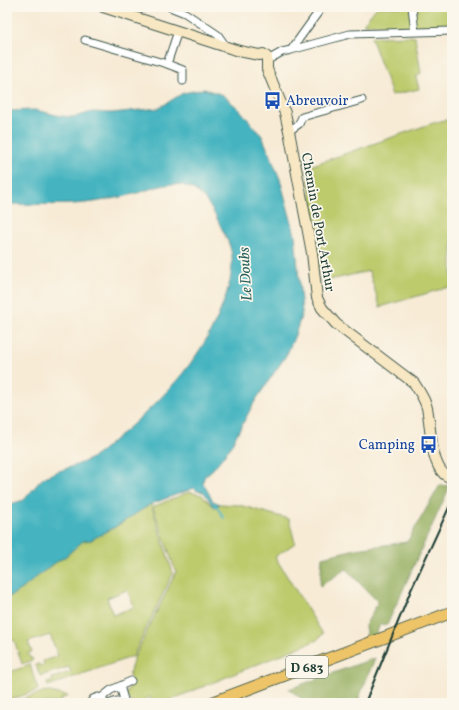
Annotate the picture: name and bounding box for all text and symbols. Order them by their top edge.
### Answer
bus stop icon: Abreuvoir [263,90,283,110]
place label: Abreuvoir [286,92,348,111]
street label: Chemin de Port Arthur [296,151,339,293]
water label: Le Doubs [235,246,258,301]
bus stop icon: Camping [418,434,438,454]
place label: Camping [359,436,415,455]
road number: D 683 [286,656,328,678]

